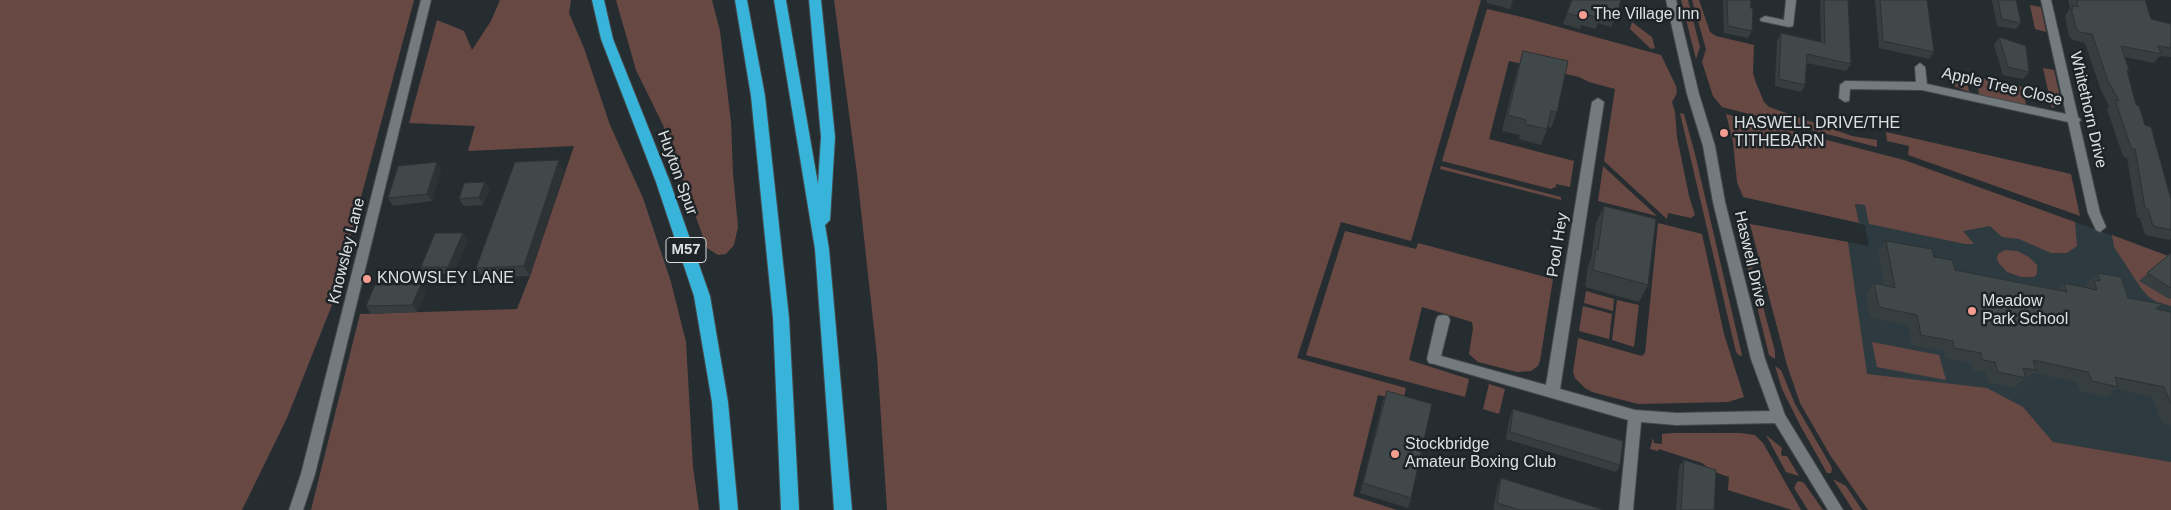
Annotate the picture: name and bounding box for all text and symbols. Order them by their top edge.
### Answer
place label: The Village Inn [1593,5,1699,25]
marker: The Village Inn [1577,9,1589,21]
street label: Whitethorn Drive [2065,50,2111,170]
street label: Apple Tree Close [1940,64,2064,110]
place label: HASWELL DRIVE/THE TITHEBARN [1734,114,1900,152]
marker: HASWELL DRIVE/THE TITHEBARN [1718,127,1730,139]
street label: Huyton Spur [653,128,701,218]
street label: Knowsley Lane [325,196,369,306]
street label: Haswell Drive [1730,209,1770,309]
street label: Pool Hey [1543,211,1573,279]
road number: M57 [666,238,706,262]
place label: KNOWSLEY LANE [377,269,514,289]
marker: KNOWSLEY LANE [361,273,373,285]
place label: Meadow Park School [1982,292,2068,330]
marker: Meadow Park School [1966,305,1978,317]
place label: Stockbridge Amateur Boxing Club [1405,435,1556,473]
marker: Stockbridge Amateur Boxing Club [1389,448,1401,460]

